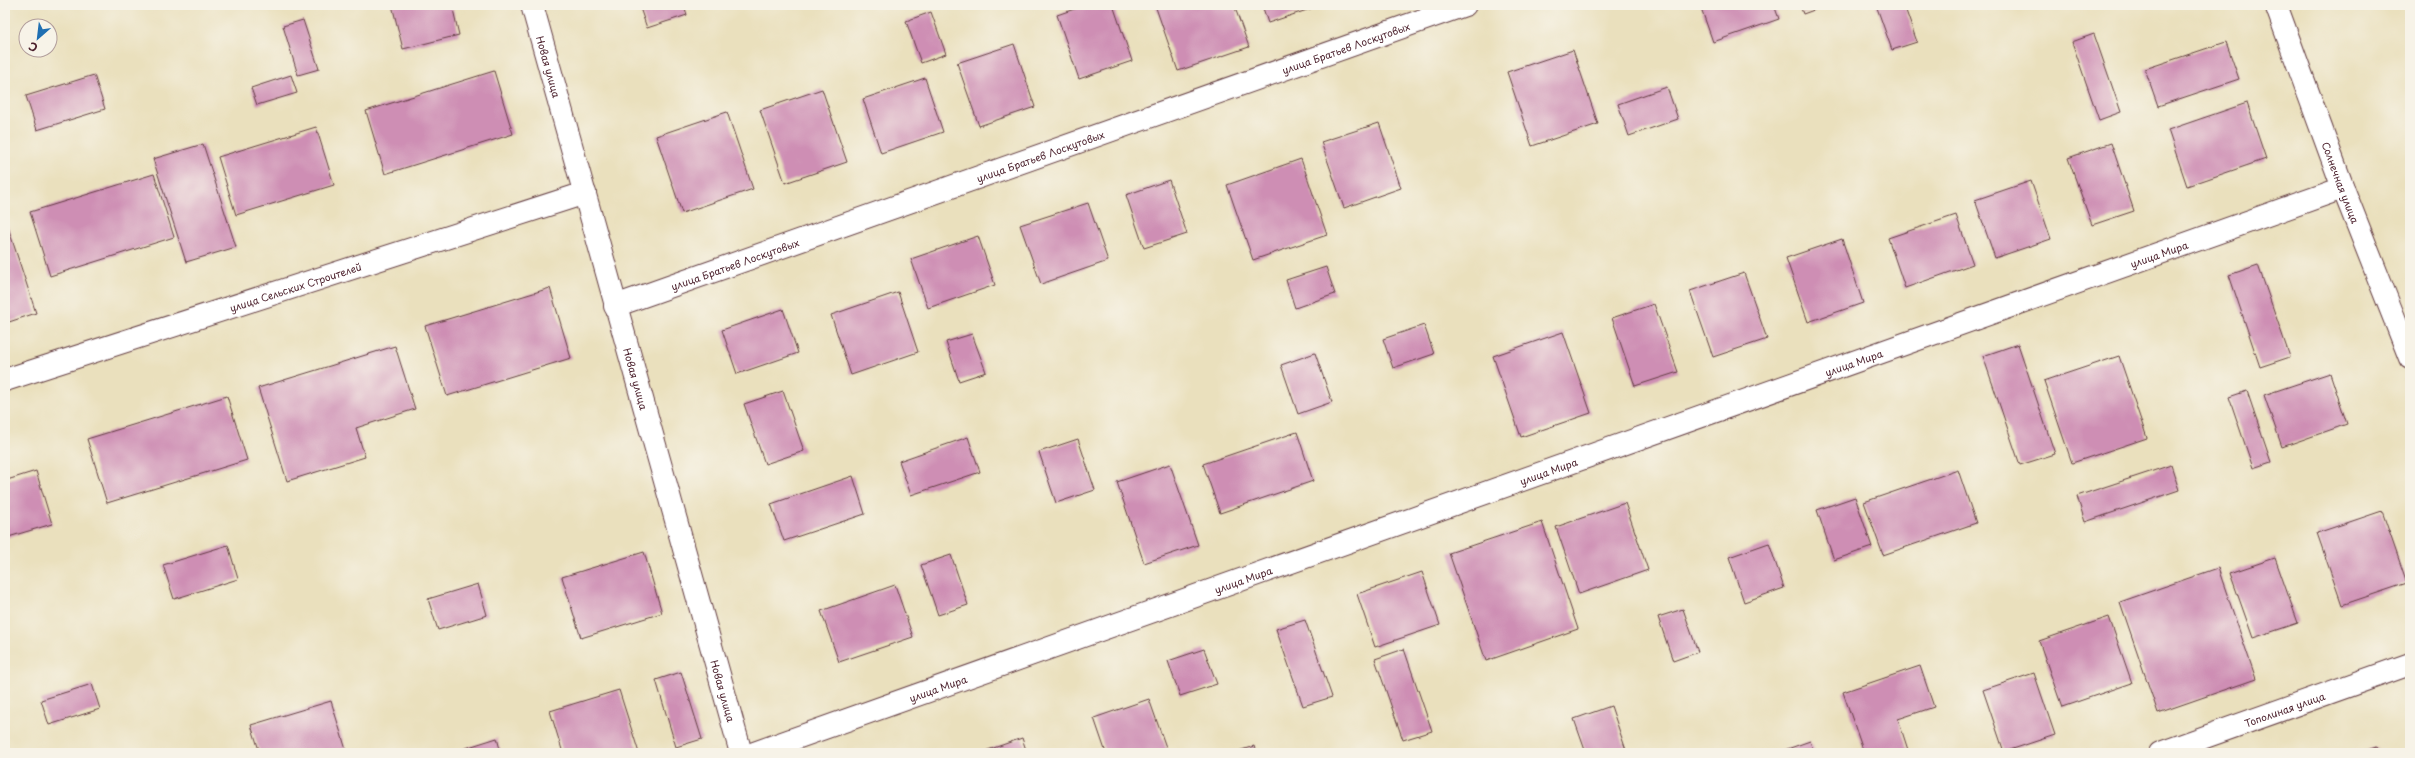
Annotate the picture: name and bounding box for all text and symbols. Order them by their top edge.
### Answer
north arrow [18,18,58,58]
street label: улица Братьев Лоскутовых [1280,18,1412,77]
street label: Новая улица [533,34,565,100]
text: С [25,38,41,57]
street label: улица Братьев Лоскутовых [974,126,1106,185]
street label: Солнечная улица [2319,139,2364,226]
street label: улица Братьев Лоскутовых [669,234,801,293]
street label: улица Мира [2128,236,2190,271]
street label: улица Сельских Строителей [227,258,363,315]
street label: улица Мира [1823,345,1885,379]
street label: Новая улица [621,346,652,412]
street label: улица Мира [1517,453,1580,488]
street label: улица Мира [1212,562,1275,596]
street label: Новая улица [708,658,740,724]
street label: улица Мира [907,670,969,705]
street label: Тополиная улица [2242,687,2327,730]

